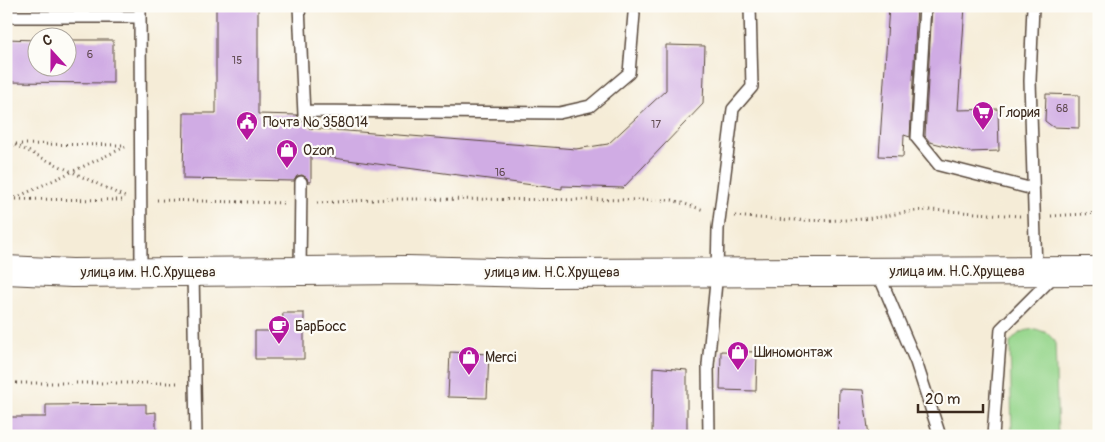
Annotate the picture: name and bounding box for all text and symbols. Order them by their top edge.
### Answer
north arrow [28,28,78,78]
text: С [40,31,55,50]
house number: 6 [87,48,93,61]
house number: 15 [232,54,242,67]
supermarket icon: Глория [971,100,995,131]
house number: 68 [1056,102,1068,115]
place label: Глория [999,104,1040,121]
public building icon: Почта № 358014 [235,110,259,141]
place label: Почта № 358014 [263,114,368,131]
house number: 17 [651,118,661,131]
shop icon: Ozon [275,138,299,169]
place label: Ozon [303,142,335,159]
house number: 16 [495,166,505,179]
street label: улица им. Н.С.Хрущева [889,263,1024,280]
street label: улица им. Н.С.Хрущева [80,264,215,281]
street label: улица им. Н.С.Хрущева [484,264,619,281]
cafe icon: БарБосс [267,314,291,345]
place label: БарБосс [295,318,347,335]
shop icon: Шиномонтаж [726,340,750,371]
place label: Шиномонтаж [754,344,832,361]
shop icon: Merci [457,345,481,376]
place label: Merci [485,349,517,366]
scale bar [918,382,982,414]
text: 20 m [925,390,960,409]

